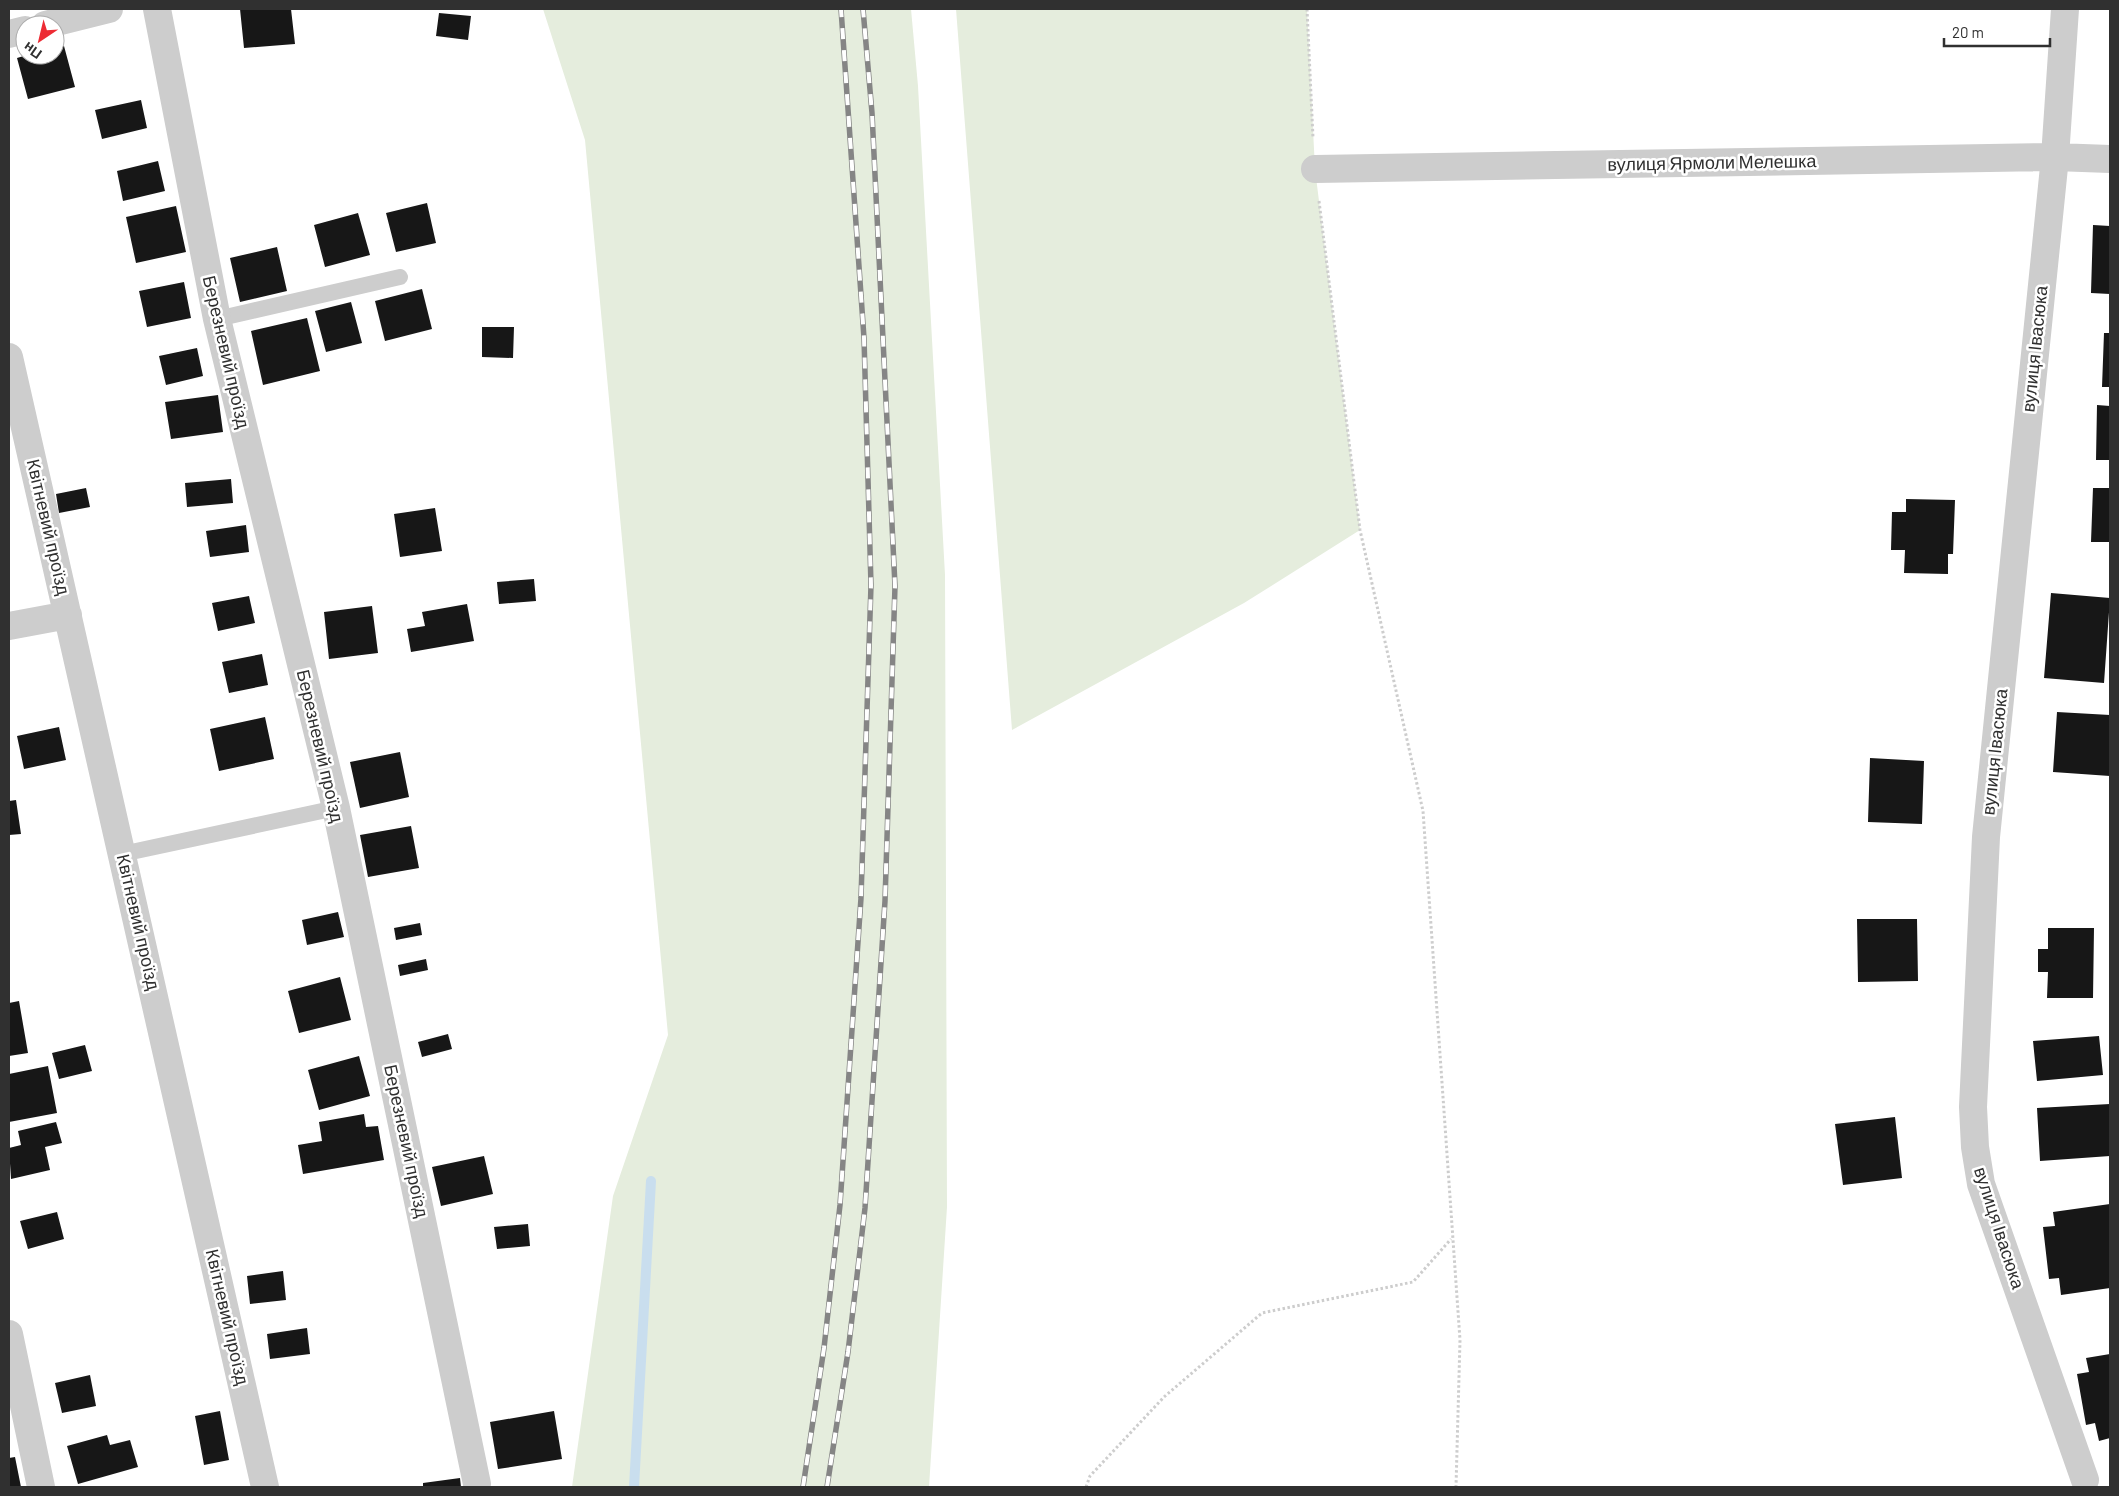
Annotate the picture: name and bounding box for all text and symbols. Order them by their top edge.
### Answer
north arrow [15,15,65,65]
scale bar [1944,15,2050,47]
text: 20 m [1952,23,1984,41]
text: Пн [20,39,45,63]
street label: вулиця Ярмоли Мелешка [1607,149,1818,175]
street label: Березневий проїзд [199,273,255,431]
street label: вулиця Івасюка [2016,284,2052,413]
street label: Квітневий проїзд [23,457,75,597]
street label: Березневий проїзд [293,667,349,825]
street label: вулиця Івасюка [1976,687,2012,816]
street label: Квітневий проїзд [113,852,165,992]
street label: Березневий проїзд [380,1062,434,1220]
street label: вулиця Івасюка [1970,1164,2030,1292]
street label: Квітневий проїзд [202,1247,254,1387]

